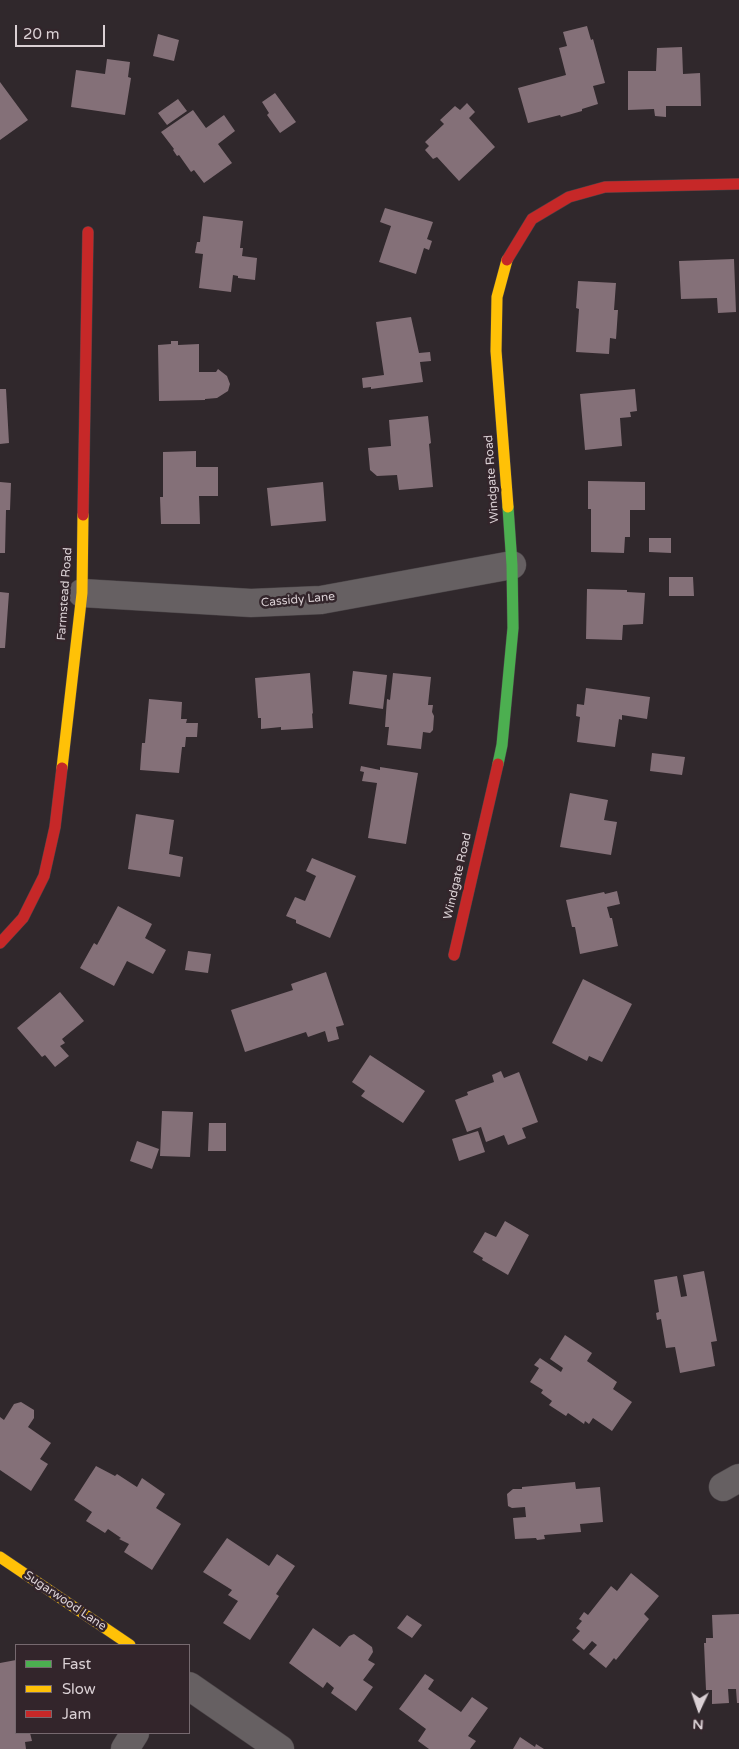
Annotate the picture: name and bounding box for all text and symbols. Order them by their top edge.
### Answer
scale bar [18,15,108,47]
text: 20 m [23,25,60,43]
street label: Windgate Road [482,434,502,524]
street label: Farmstead Road [55,547,75,641]
street label: Cassidy Lane [260,590,336,610]
street label: Windgate Road [441,831,475,921]
street label: Sugarwood Lane [21,1568,109,1634]
legend [15,1644,190,1734]
text: Fast [62,1655,91,1673]
text: Slow [62,1680,96,1698]
north arrow [674,1684,724,1734]
text: Jam [62,1705,91,1723]
text: N [692,1716,704,1733]

